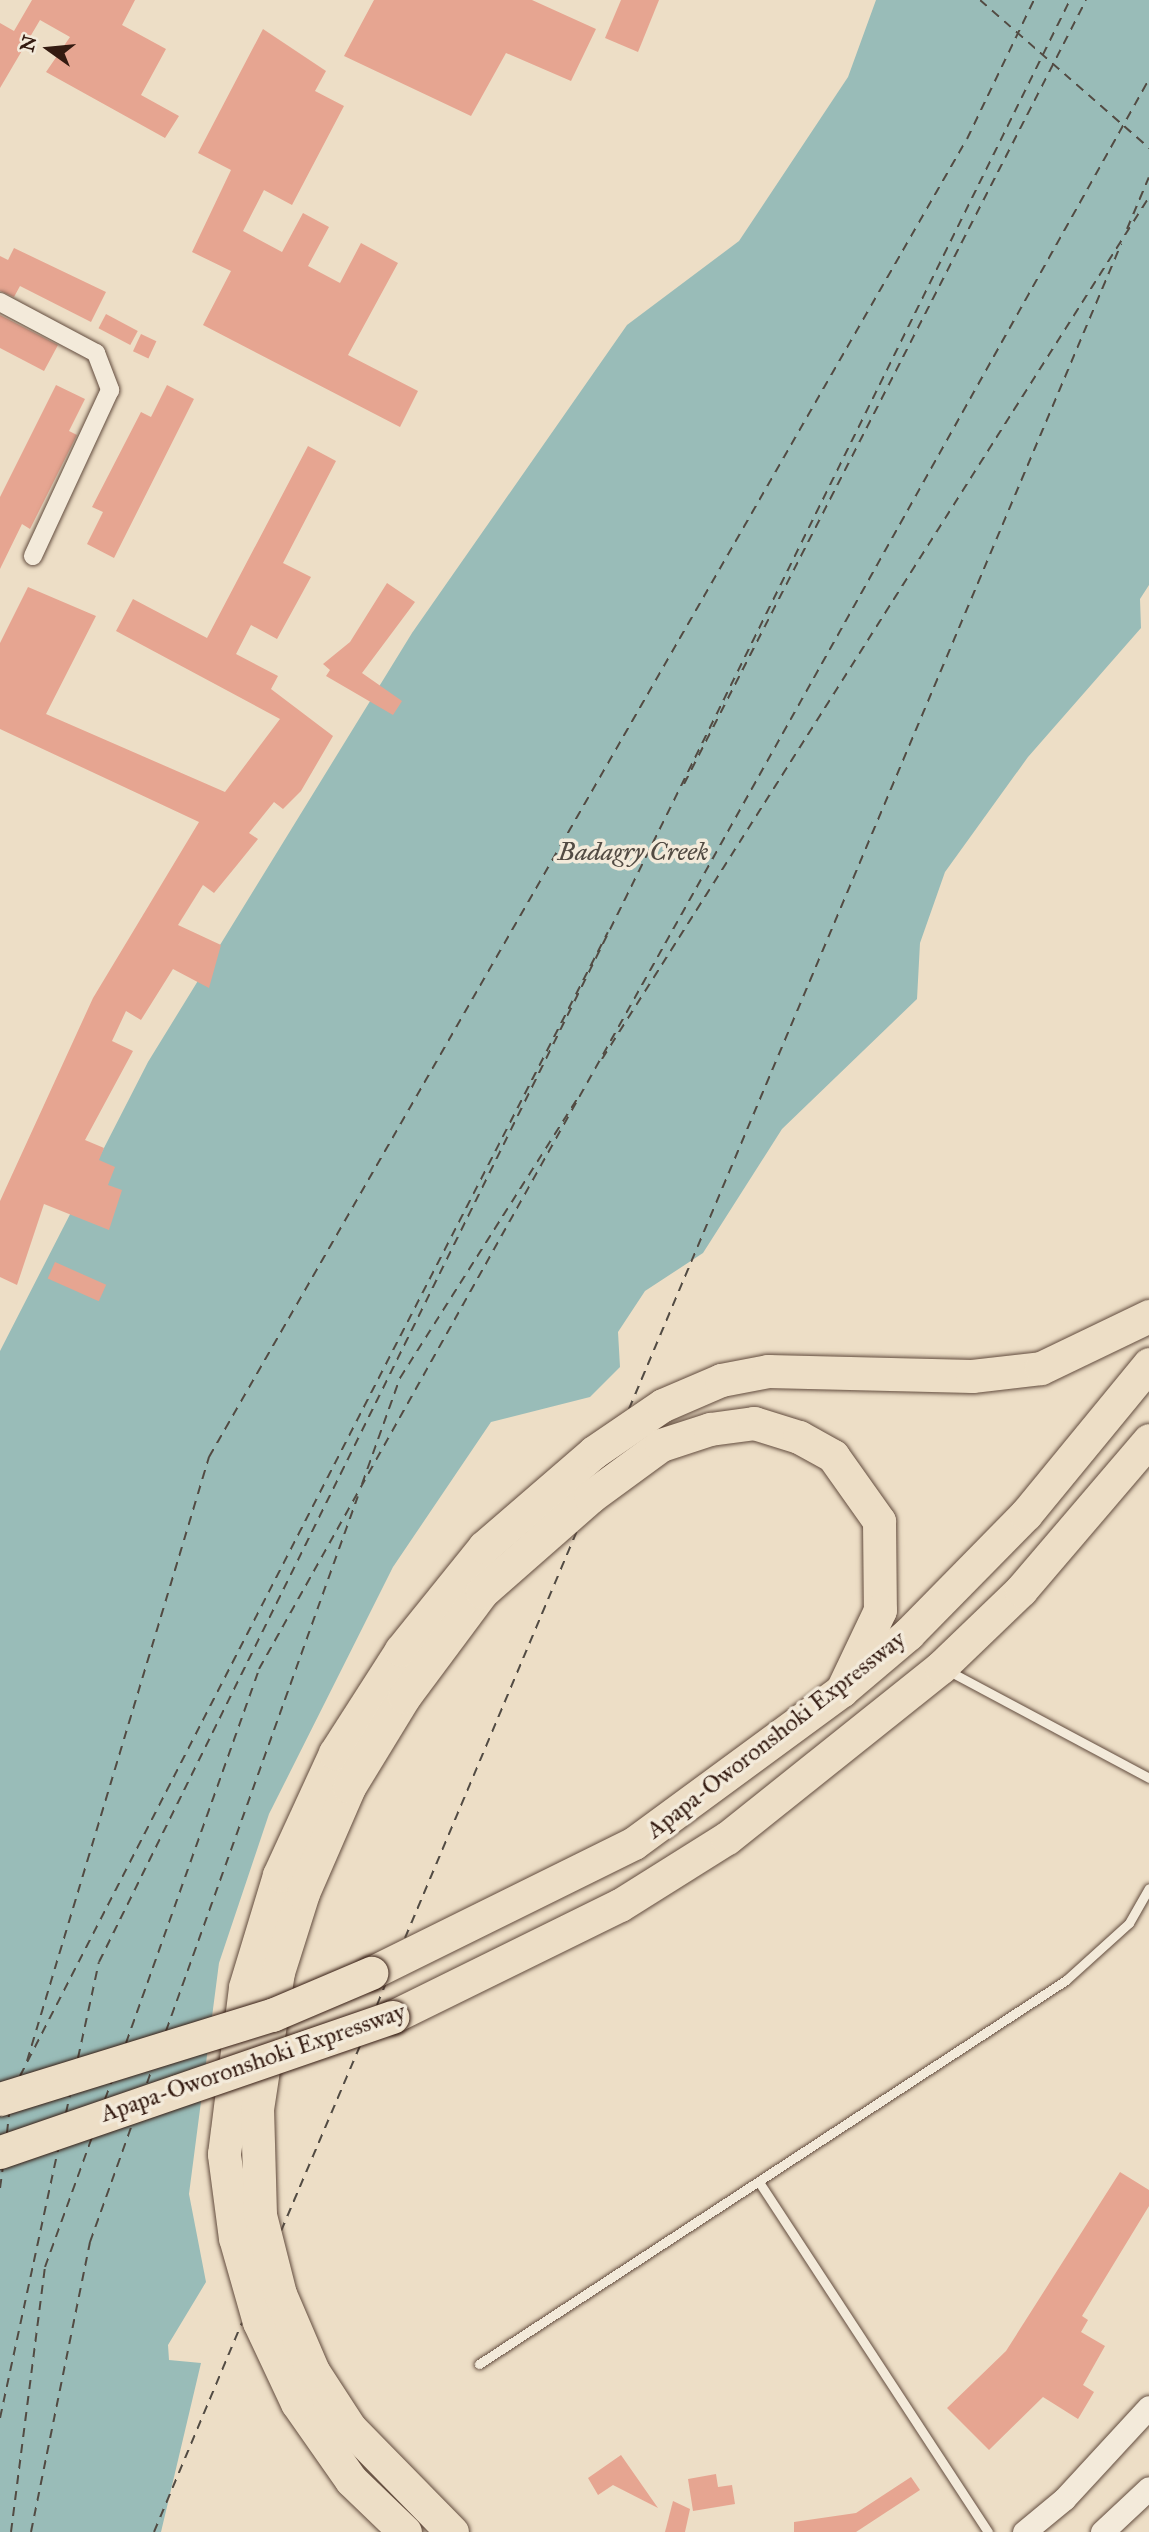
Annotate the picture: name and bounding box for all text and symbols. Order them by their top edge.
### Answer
north arrow [14,14,84,84]
text: N [15,33,41,54]
water label: Badagry Creek [558,836,708,868]
street label: Apapa-Oworonshoki Expressway [641,1625,911,1845]
street label: Apapa-Oworonshoki Expressway [97,1997,409,2129]

